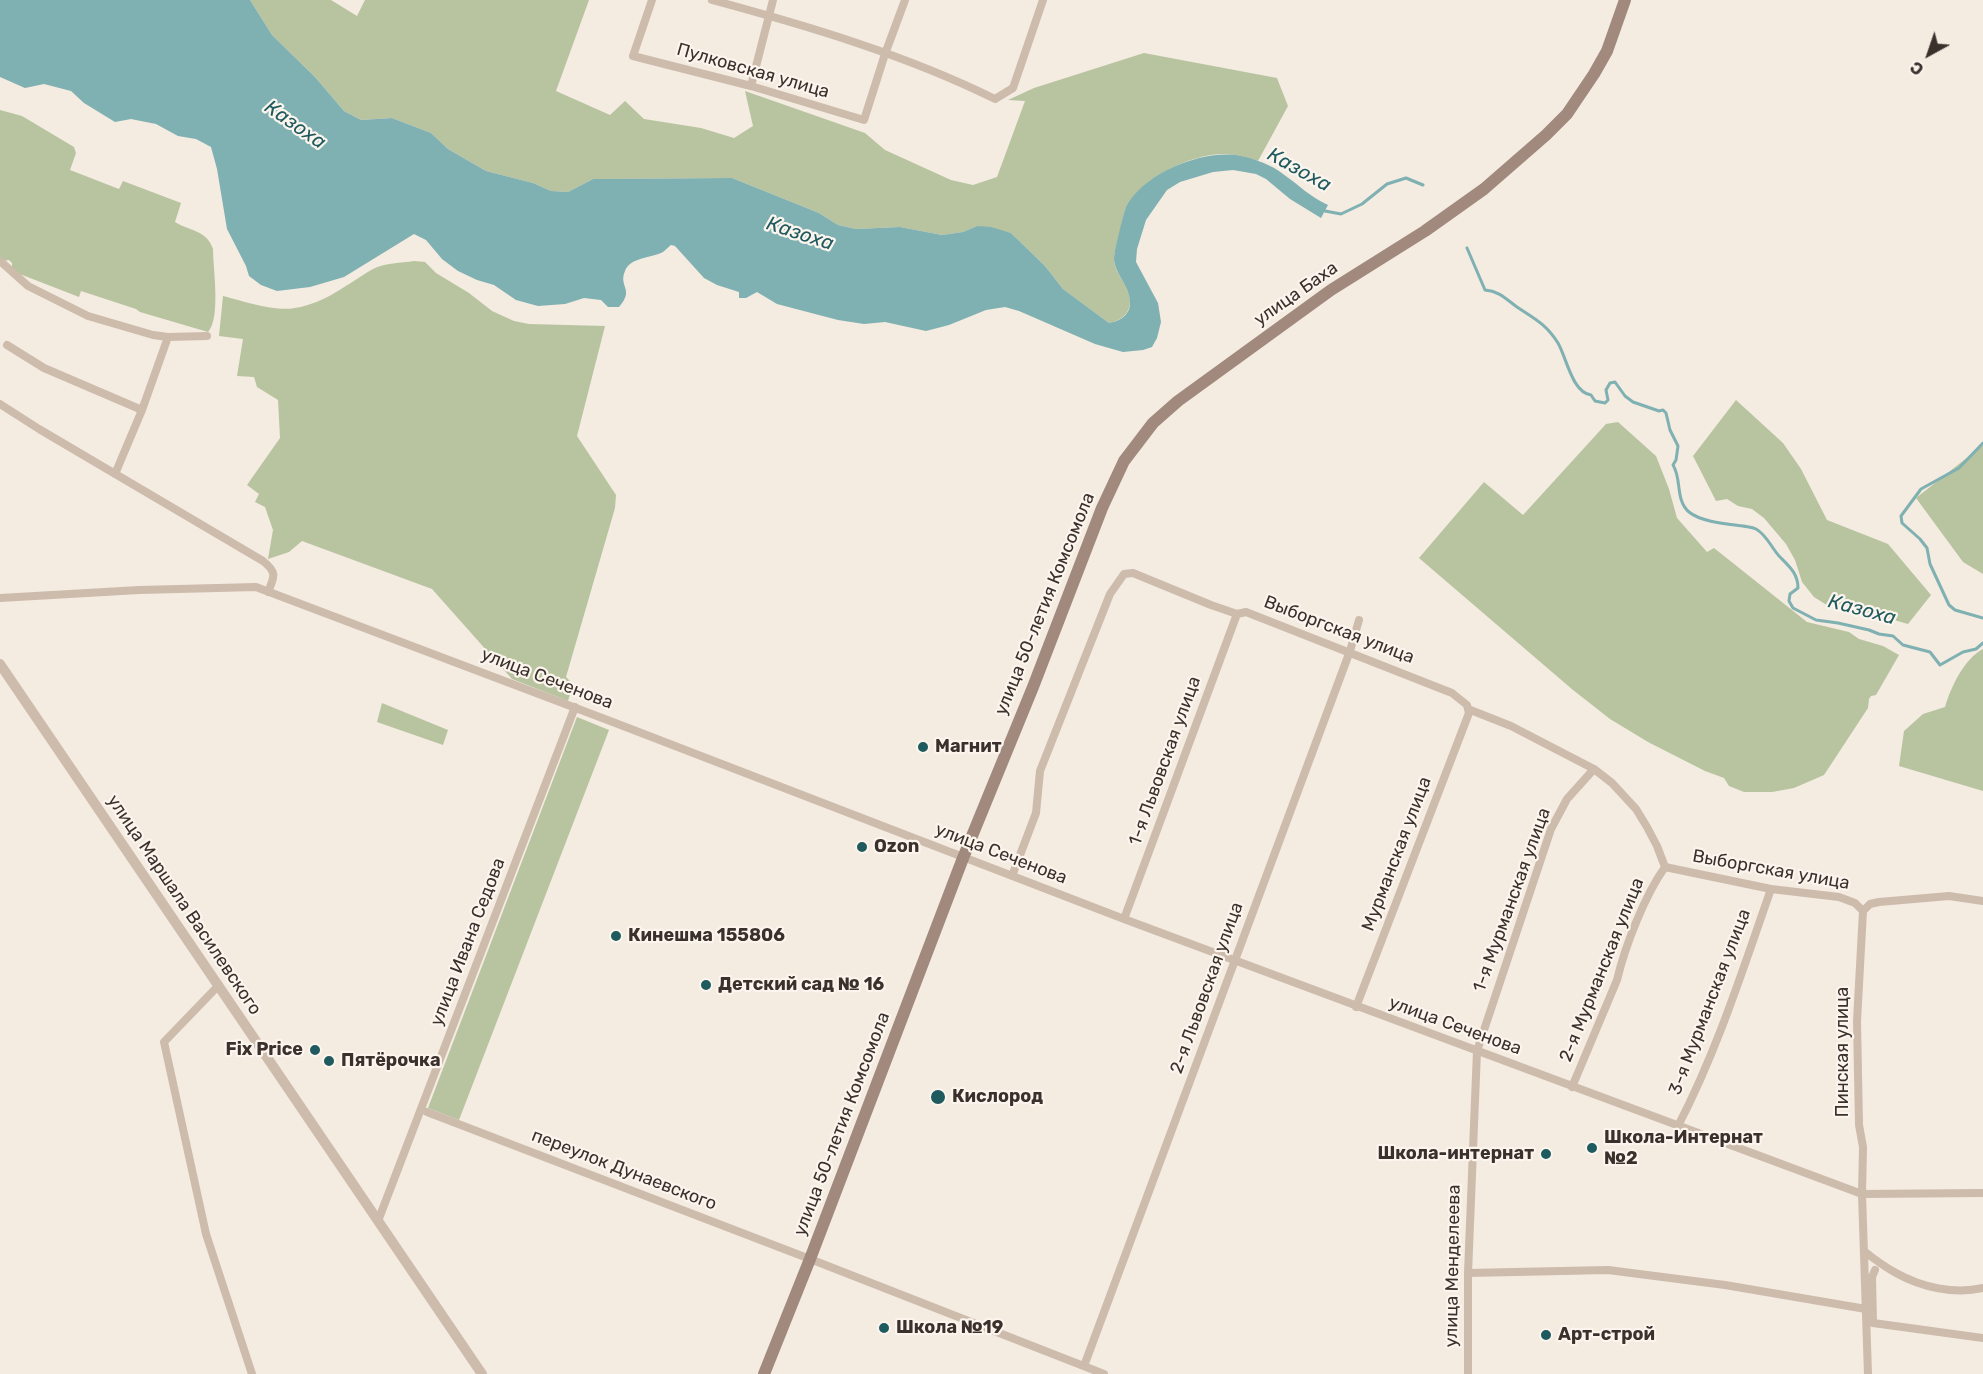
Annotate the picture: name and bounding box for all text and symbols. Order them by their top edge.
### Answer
north arrow [1899,24,1959,84]
street label: Пулковская улица [674,39,832,103]
text: С [1907,57,1928,79]
water label: Казоха [260,95,330,155]
water label: Казоха [1263,143,1335,197]
water label: Казоха [763,212,837,256]
street label: улица Баха [1250,257,1342,331]
street label: улица 50-летия Комсомола [990,490,1100,718]
water label: Казоха [1825,589,1899,631]
street label: Выборгская улица [1261,591,1417,669]
street label: улица Сеченова [478,644,616,714]
street label: 1-я Львовская улица [1124,673,1206,849]
place label: Магнит [935,736,1002,758]
marker: Магнит [916,740,930,754]
street label: Мурманская улица [1358,774,1436,934]
street label: улица Маршала Василевского [102,791,266,1019]
street label: 1-я Мурманская улица [1469,805,1555,995]
street label: улица Сеченова [932,819,1070,889]
place label: Ozon [874,836,919,858]
marker: Ozon [855,840,869,854]
street label: Выборгская улица [1691,846,1851,894]
street label: улица Ивана Седова [426,855,510,1029]
street label: 2-я Мурманская улица [1555,875,1649,1065]
street label: 2-я Львовская улица [1166,899,1248,1077]
street label: 3-я Мурманская улица [1665,906,1755,1098]
place label: Кинешма 155806 [628,925,785,947]
marker: Кинешма 155806 [609,929,623,943]
place label: Детский сад № 16 [718,974,884,996]
marker: Детский сад № 16 [699,978,713,992]
street label: Пинская улица [1832,987,1854,1117]
street label: улица Сеченова [1386,992,1524,1060]
street label: улица 50-летия Комсомола [789,1009,895,1239]
place label: Fix Price [226,1039,303,1061]
marker: Fix Price [308,1043,322,1057]
place label: Пятёрочка [341,1050,441,1072]
marker: Пятёрочка [322,1054,336,1068]
place label: Кислород [952,1086,1043,1108]
marker: Кислород [929,1088,947,1106]
street label: переулок Дунаевского [528,1125,720,1215]
place label: Школа-Интернат №2 [1604,1127,1763,1170]
marker: Школа-Интернат №2 [1585,1141,1599,1155]
place label: Школа-интернат [1378,1143,1534,1165]
marker: Школа-интернат [1539,1147,1553,1161]
street label: улица Менделеева [1441,1184,1465,1348]
place label: Школа №19 [896,1317,1003,1339]
marker: Школа №19 [877,1321,891,1335]
place label: Арт-строй [1558,1324,1655,1346]
marker: Арт-строй [1539,1328,1553,1342]

